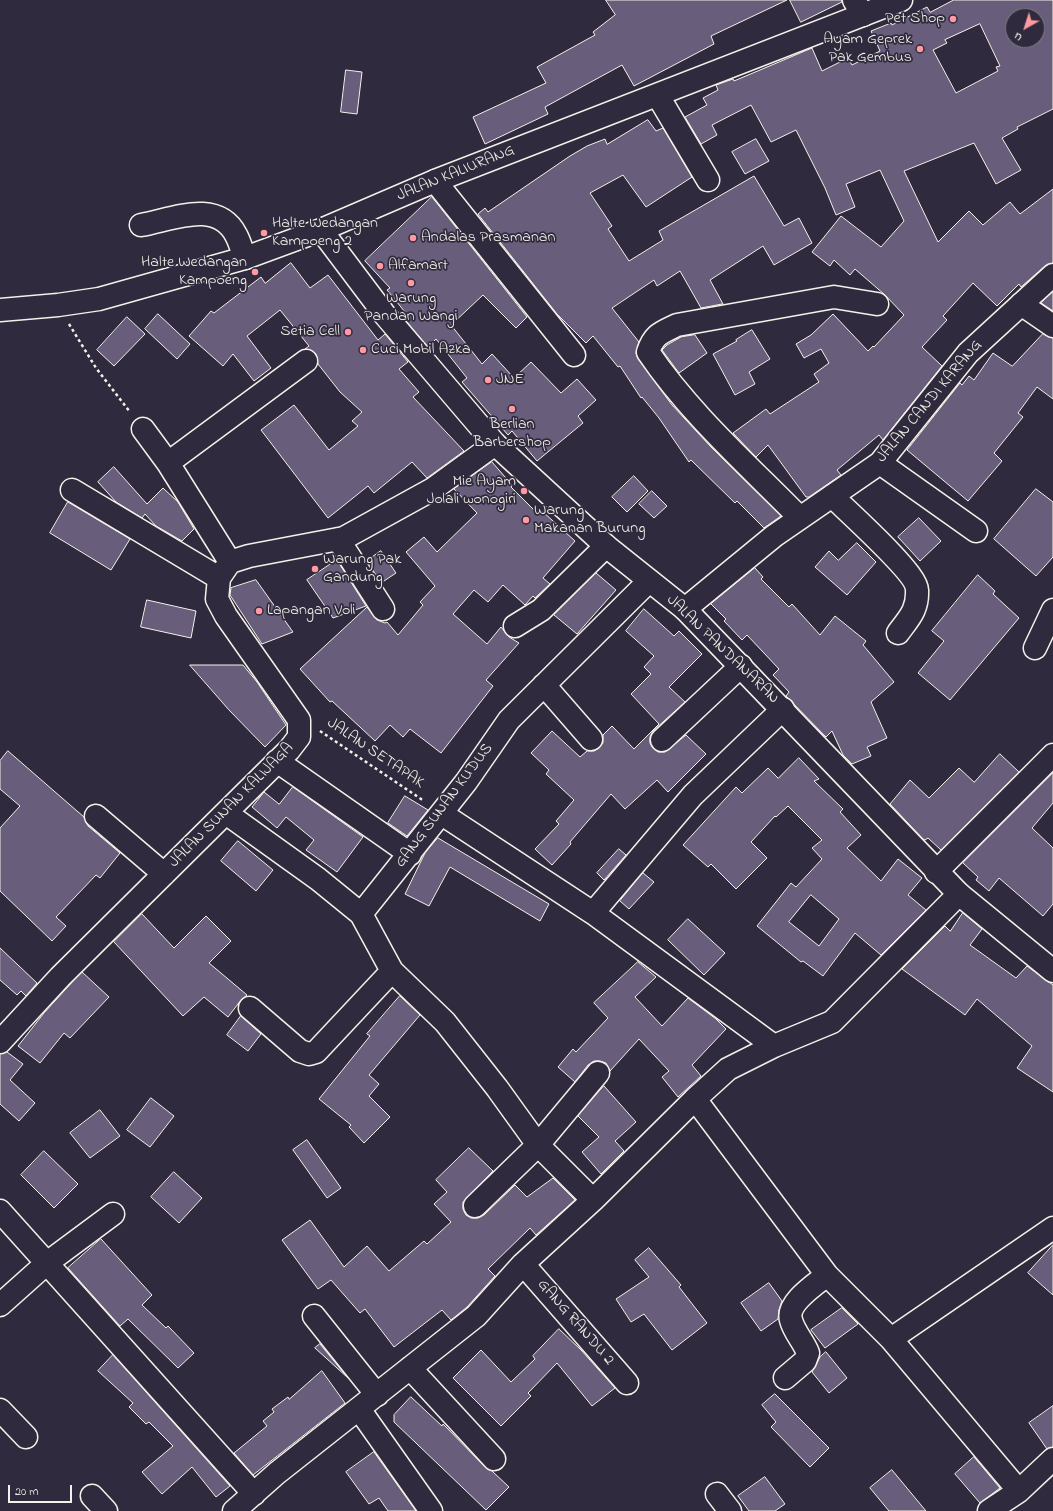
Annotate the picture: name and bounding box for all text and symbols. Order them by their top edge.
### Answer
north arrow [1005,8,1045,48]
place label: Pet Shop [885,9,945,29]
marker: Pet Shop [948,14,958,24]
text: U [1010,28,1026,45]
place label: Ayam Geprek Pak Gembus [823,30,912,68]
marker: Ayam Geprek Pak Gembus [915,44,925,54]
street label: JALAN KALIURANG [394,142,518,206]
place label: Halte Wedangan Kampoeng 2 [272,214,378,252]
marker: Halte Wedangan Kampoeng 2 [259,228,269,238]
place label: Andalas Prasmanan [421,228,555,248]
marker: Andalas Prasmanan [408,233,418,243]
place label: Halte Wedangan Kampoeng [141,253,247,291]
place label: Alfamart [388,256,448,276]
marker: Alfamart [375,261,385,271]
marker: Halte Wedangan Kampoeng [250,267,260,277]
marker: Warung Pandan Wangi [406,278,416,288]
place label: Warung Pandan Wangi [364,289,458,327]
place label: Setia Cell [280,322,340,342]
marker: Setia Cell [343,327,353,337]
street label: JALAN CANDI KARANG [873,337,987,467]
place label: Cuci Mobil Azka [371,340,471,360]
marker: Cuci Mobil Azka [358,345,368,355]
place label: JNE [496,370,524,390]
marker: JNE [483,375,493,385]
marker: Berlian Barbershop [507,404,517,414]
place label: Berlian Barbershop [473,415,551,453]
place label: Mie Ayam Jolali wonogiri [427,472,516,510]
marker: Mie Ayam Jolali wonogiri [519,486,529,496]
place label: Warung Makanan Burung [534,501,645,539]
marker: Warung Makanan Burung [521,515,531,525]
place label: Warung Pak Gandung [323,550,401,588]
marker: Warung Pak Gandung [310,564,320,574]
street label: JALAN PANDANARAN [662,591,782,709]
place label: Lapangan Voli [267,601,355,621]
marker: Lapangan Voli [254,606,264,616]
street label: JALAN SETAPAK [323,714,427,794]
street label: JALAN SUNAN KALIJAGA [165,739,299,873]
street label: GANG SUNAN KUDUS [392,740,498,872]
street label: GANG RANDU 2 [532,1276,618,1370]
scale bar [10,1477,74,1503]
text: 20 m [15,1483,38,1501]

